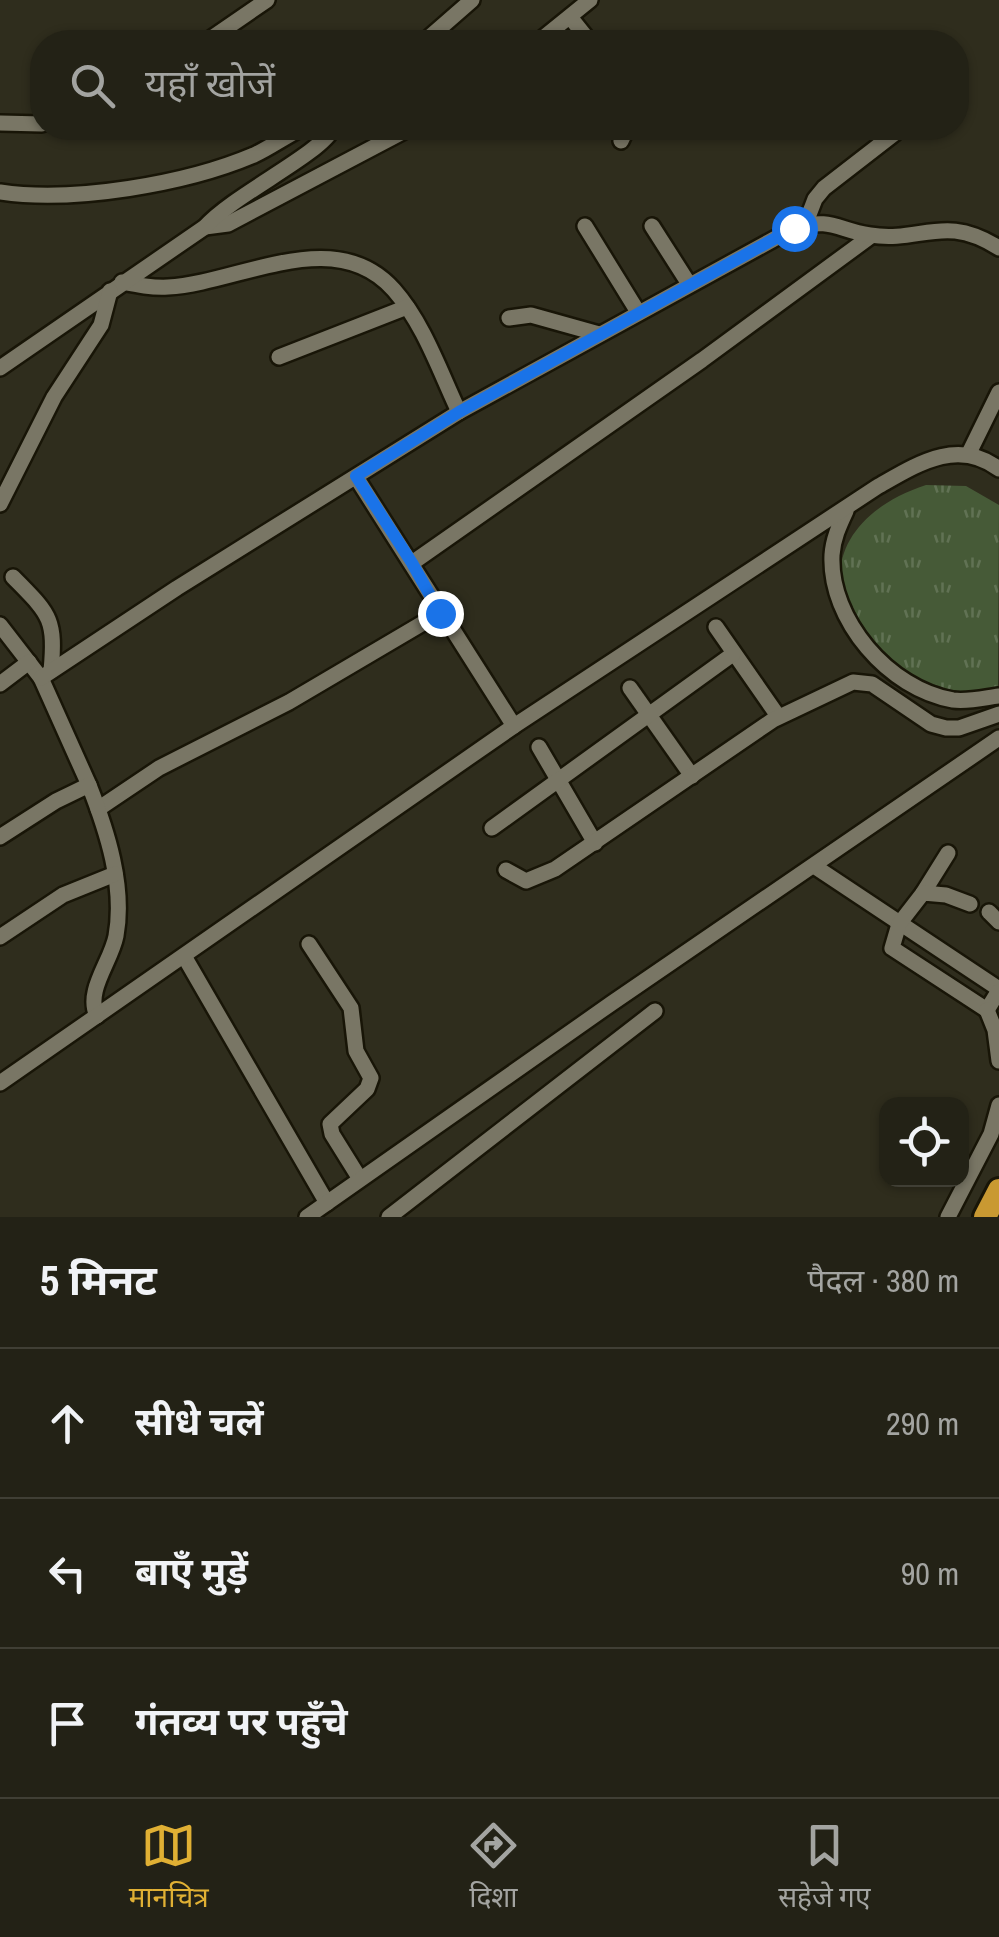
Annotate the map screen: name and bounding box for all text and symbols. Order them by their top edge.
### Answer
search box [30,30,969,140]
icon: search [65,58,120,113]
text: यहाँ खोजें [145,58,275,109]
route start [772,206,818,252]
route end [418,591,464,637]
map controls [879,1097,969,1187]
button: locate [879,1097,969,1187]
text: 5 मिनट [40,1252,157,1308]
text: पैदल · 380 m [807,1259,959,1302]
icon: ahead [40,1396,95,1451]
text: सीधे चलें [135,1396,263,1447]
text: 290 m [886,1402,959,1445]
icon: left [40,1546,95,1601]
text: बाएँ मुड़ें [135,1546,248,1597]
text: 90 m [901,1552,959,1595]
icon: arrive [40,1696,95,1751]
text: गंतव्य पर पहुँचे [135,1696,348,1747]
tab: मानचित्र [129,1818,209,1918]
tab: दिशा [466,1818,521,1918]
tab: सहेजे गए [778,1818,870,1918]

